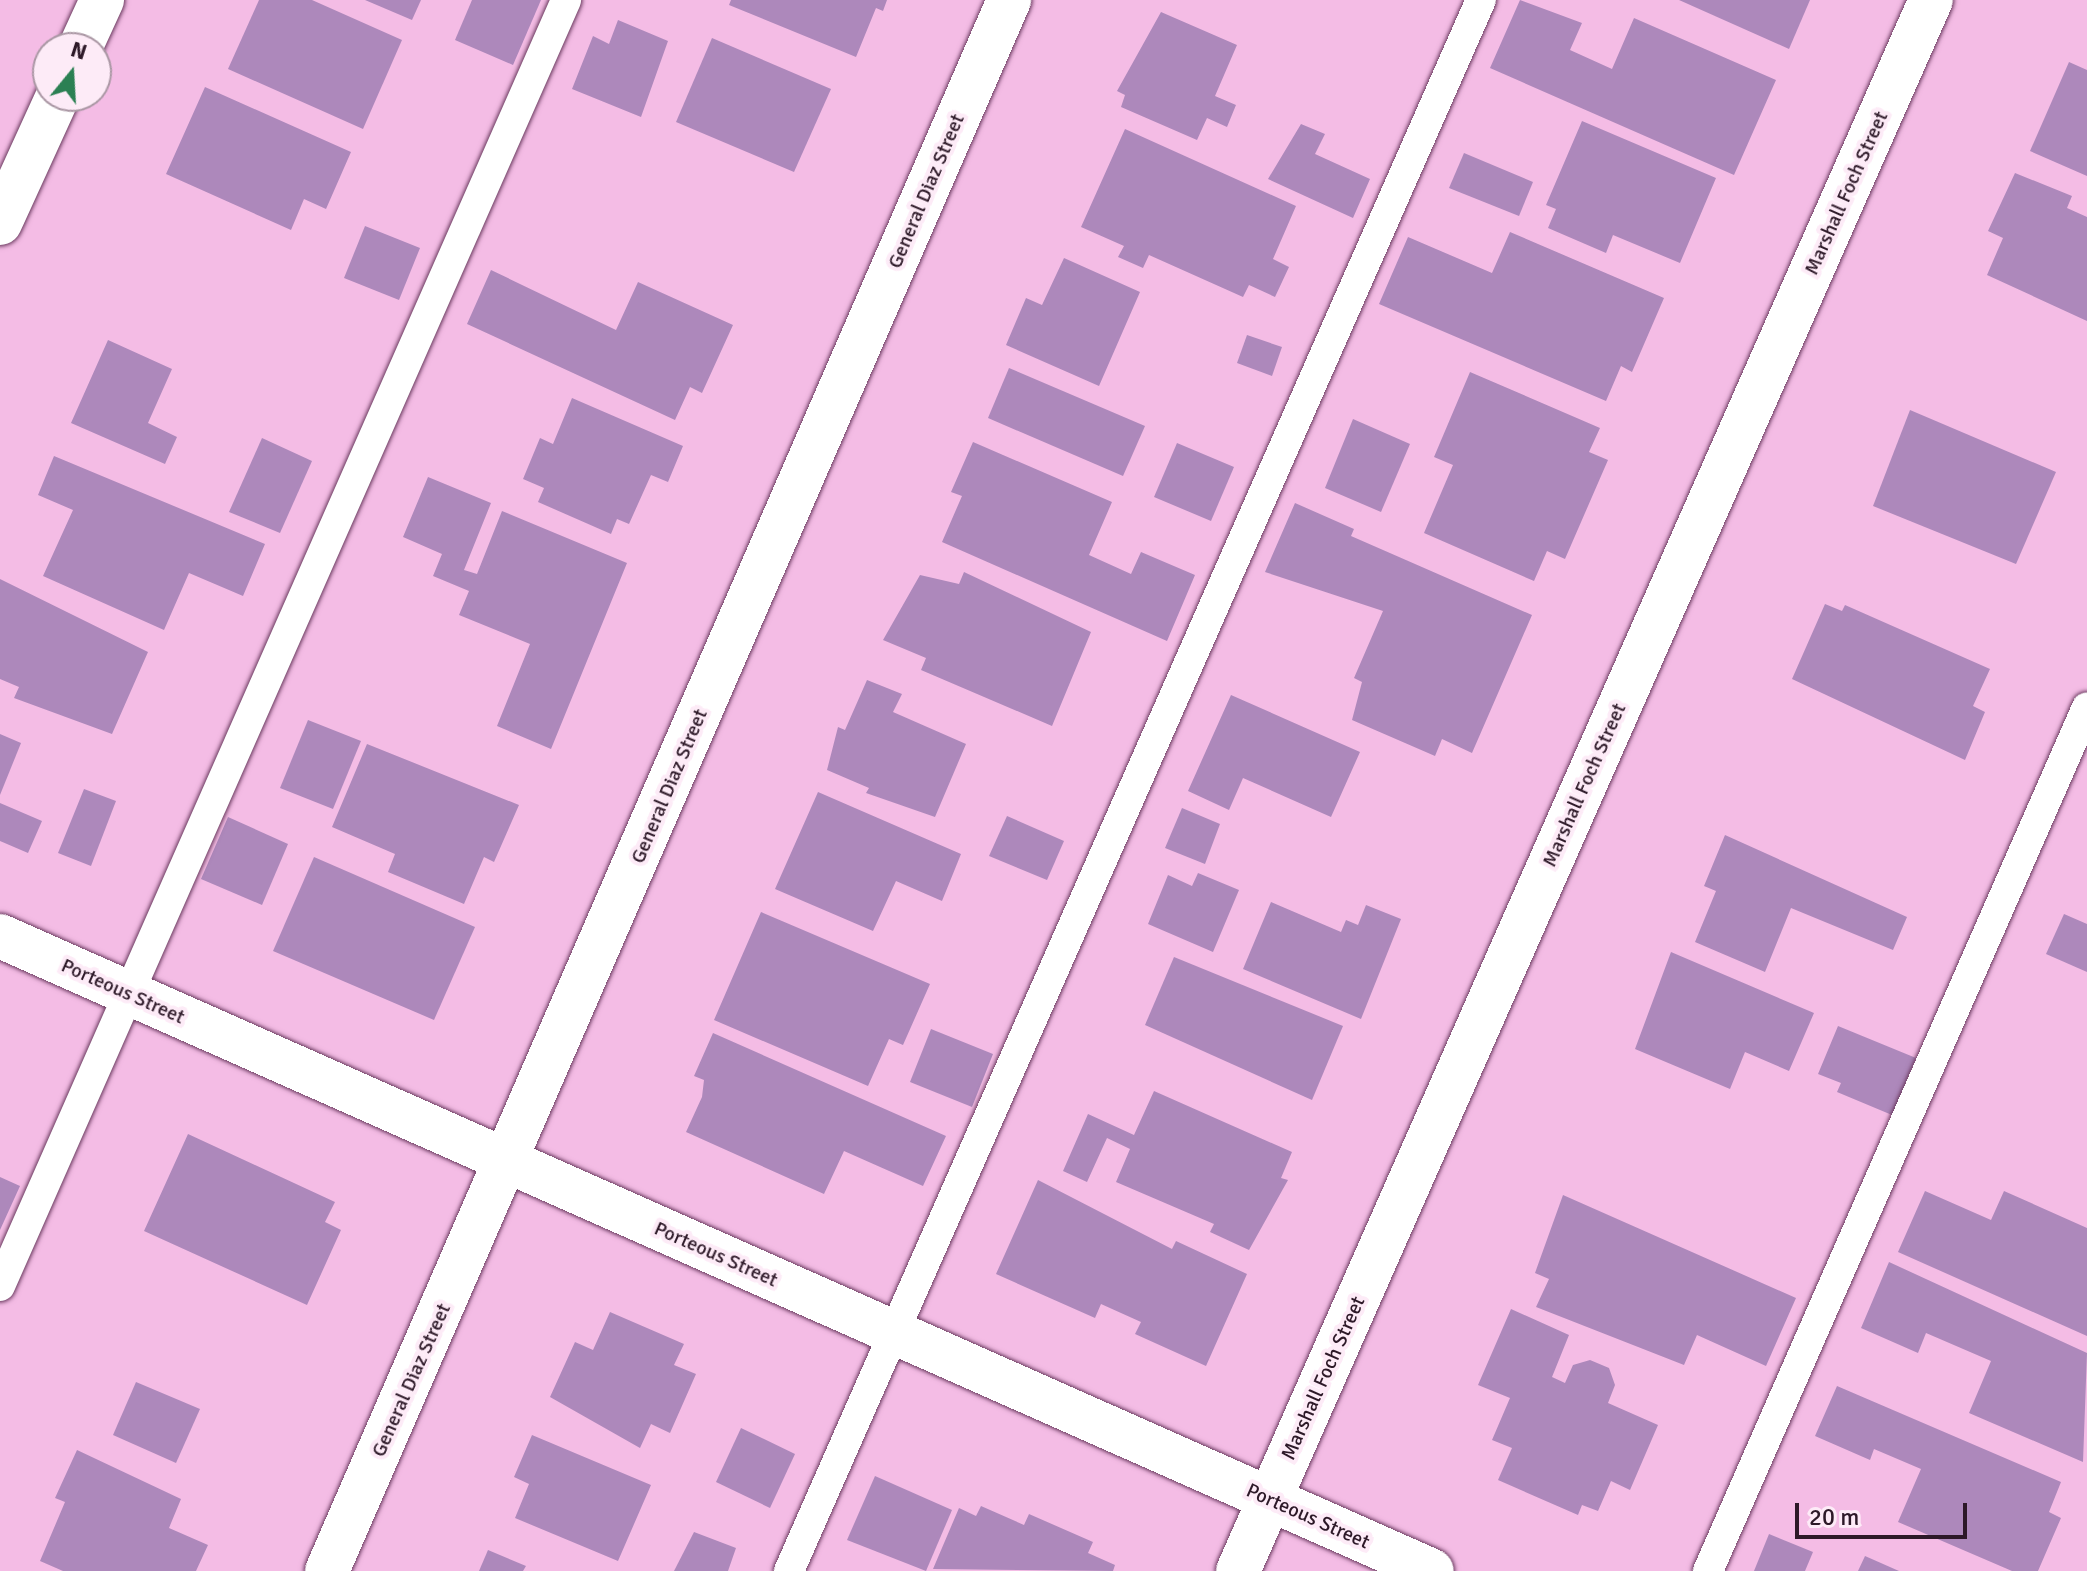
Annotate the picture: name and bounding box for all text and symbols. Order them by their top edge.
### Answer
north arrow [32,32,112,112]
text: N [67,35,90,66]
street label: Marshall Foch Street [1799,108,1893,278]
street label: General Diaz Street [883,110,969,272]
street label: Marshall Foch Street [1537,700,1631,870]
street label: General Diaz Street [626,705,712,867]
street label: Porteous Street [58,953,188,1029]
street label: Porteous Street [651,1216,781,1292]
street label: Marshall Foch Street [1276,1293,1370,1463]
street label: General Diaz Street [366,1300,456,1460]
street label: Porteous Street [1243,1478,1373,1554]
scale bar [1799,1487,1971,1537]
text: 20 m [1809,1502,1859,1532]

